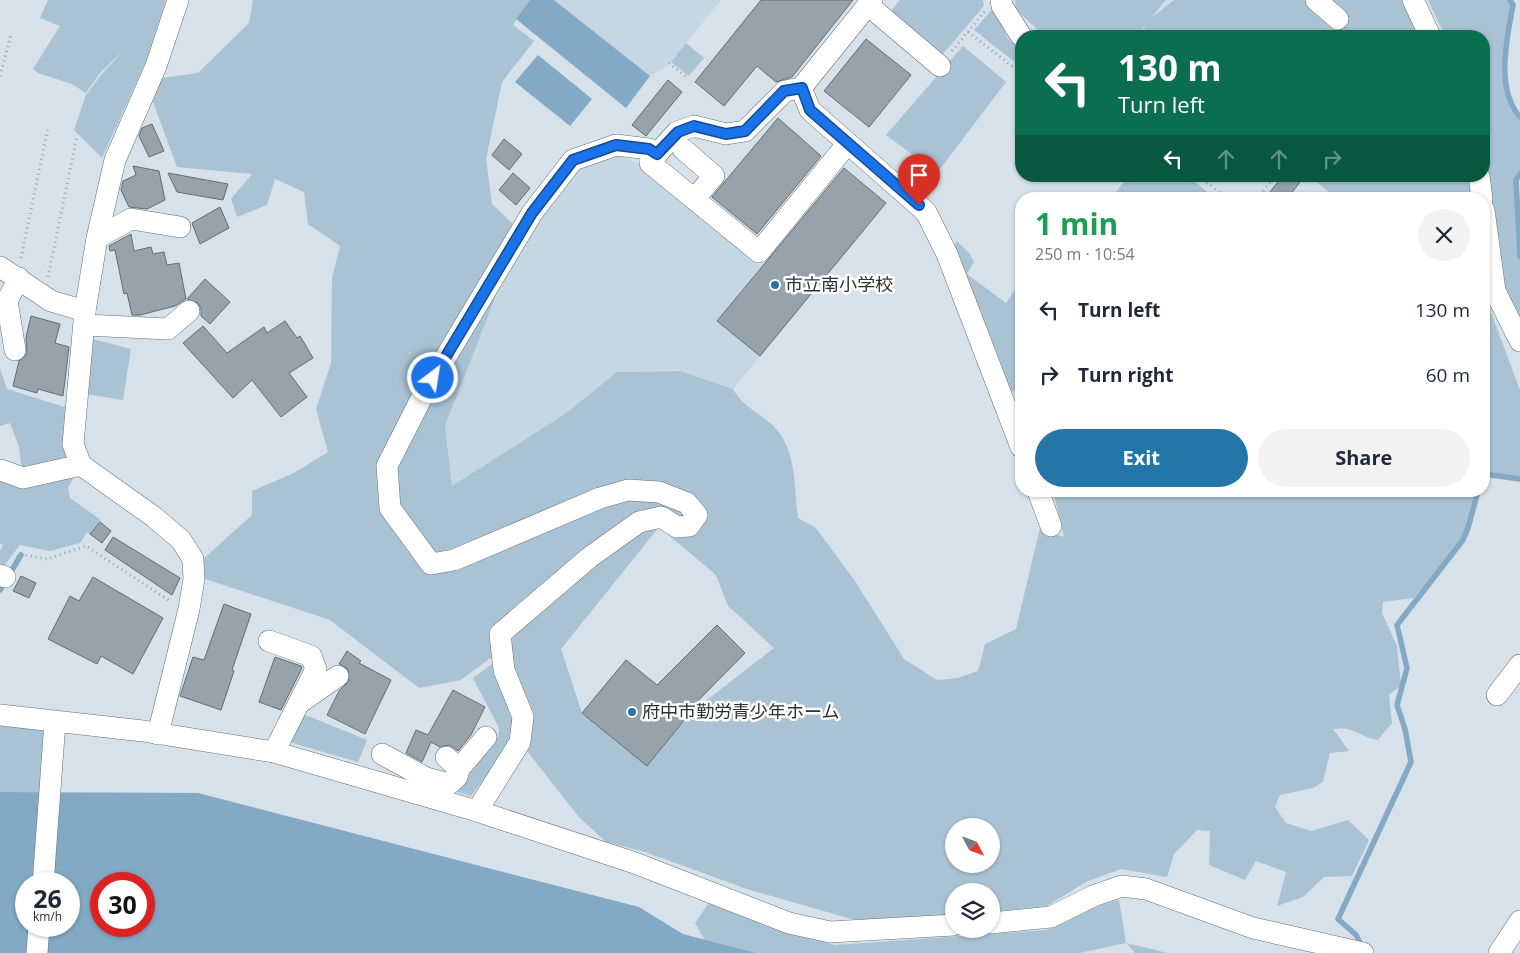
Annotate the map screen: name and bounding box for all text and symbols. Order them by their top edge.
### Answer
text: 130 m [1118,44,1222,91]
icon: left [1035,50,1100,115]
text: Turn left [1118,89,1205,119]
icon: left [1159,145,1187,173]
icon: ahead [1212,145,1240,173]
icon: ahead [1265,145,1293,173]
icon: right [1318,145,1346,173]
pin [898,154,940,205]
icon: arrive [905,161,933,189]
text: 1 min [1035,203,1118,244]
button: close [1418,209,1470,261]
text: 250 m · 10:54 [1035,243,1135,265]
place label: 市立南小学校 [785,272,893,296]
marker: 市立南小学校 [769,279,781,291]
icon: left [1035,296,1063,324]
text: Turn left [1078,297,1160,323]
text: 130 m [1415,297,1470,323]
position arrow [406,351,458,403]
icon: right [1035,361,1063,389]
text: Turn right [1078,362,1173,388]
text: 60 m [1426,362,1470,388]
button: Exit [1035,429,1248,487]
button: Share [1258,429,1470,487]
place label: 府中市勤労青少年ホーム [642,699,839,723]
marker: 府中市勤労青少年ホーム [626,706,638,718]
north arrow [945,818,1000,872]
map controls [945,818,1000,938]
speed limit sign: 30 [90,872,155,937]
text: 26 [33,881,62,915]
button: layers [945,883,1000,938]
text: km/h [33,908,62,925]

